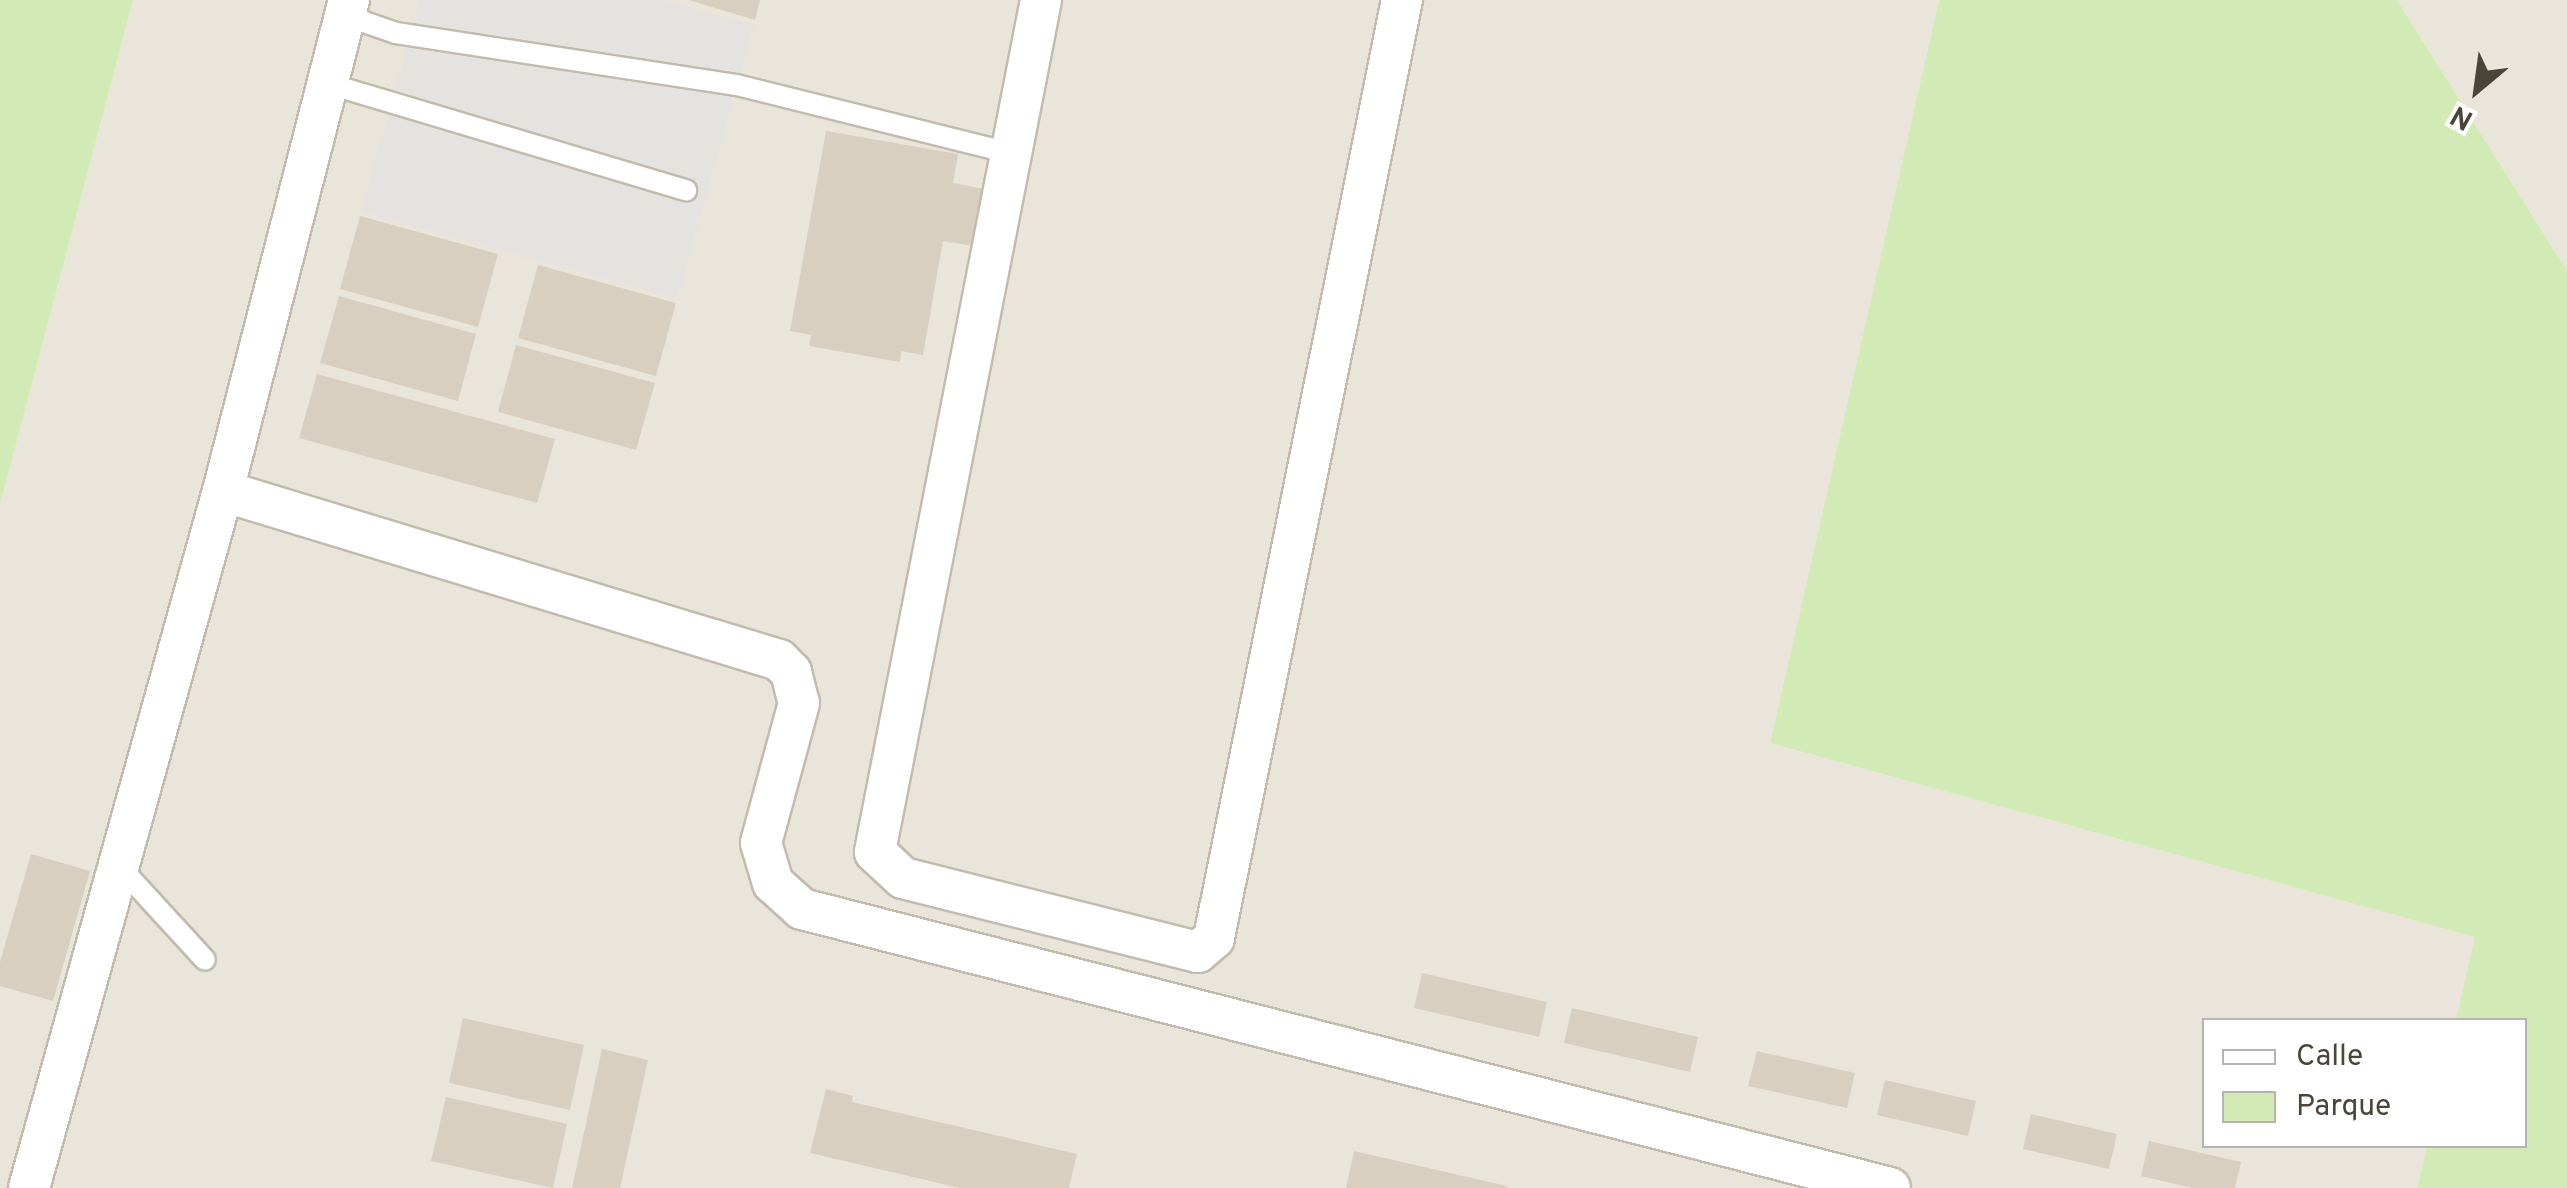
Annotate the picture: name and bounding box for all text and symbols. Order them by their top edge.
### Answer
north arrow [2427,40,2527,140]
text: N [2445,96,2480,137]
legend [2202,1018,2527,1148]
text: Calle [2296,1039,2363,1076]
text: Parque [2296,1089,2391,1126]

